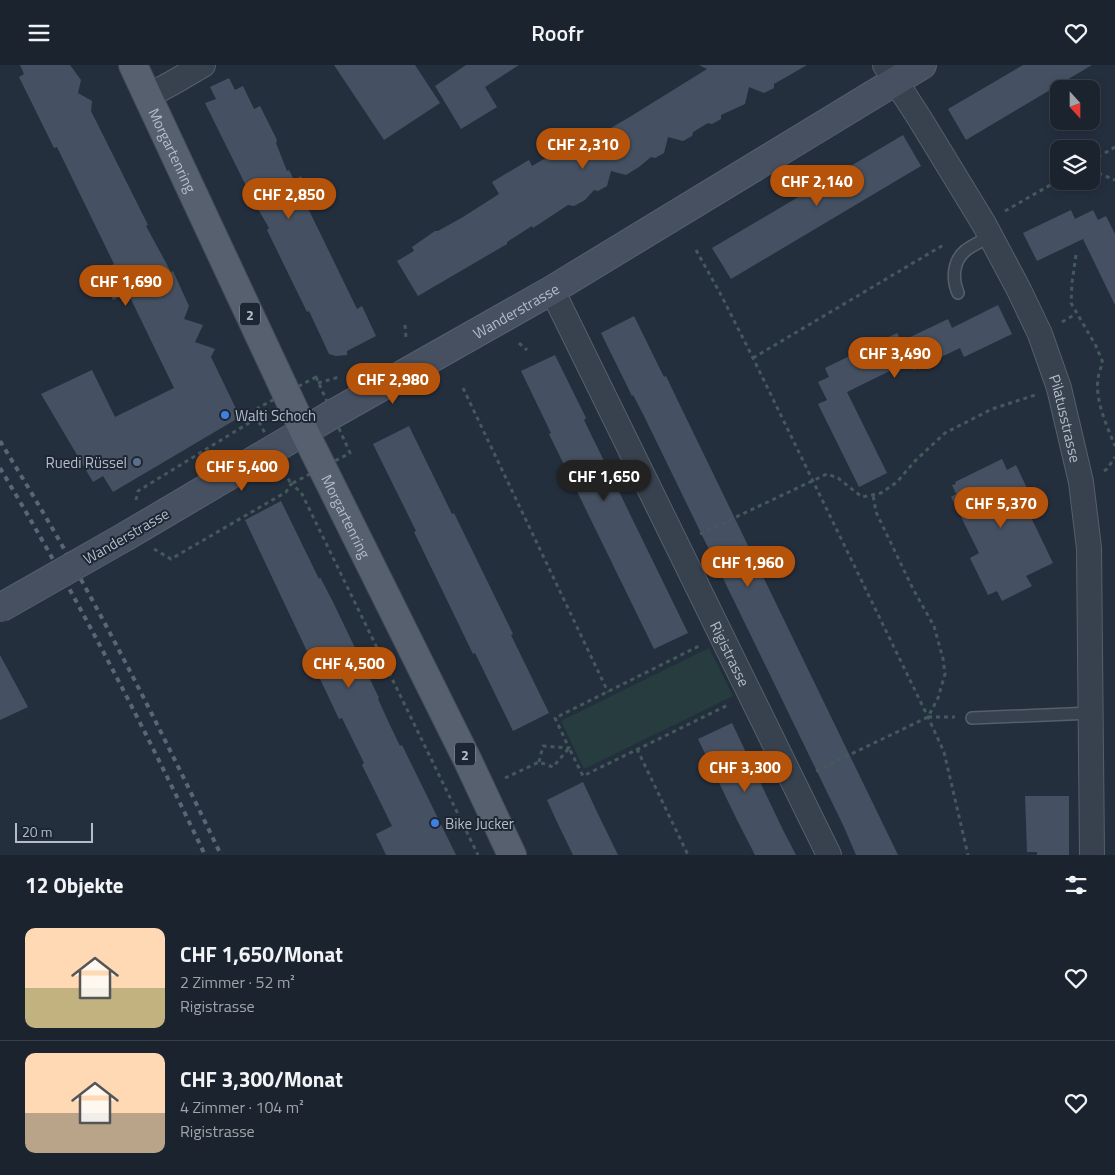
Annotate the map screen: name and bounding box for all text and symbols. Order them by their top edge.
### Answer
text: Roofr [531,16,584,50]
icon: menu [25,19,53,47]
icon: heart [1062,19,1090,47]
north arrow [1050,80,1100,130]
map controls [1050,80,1100,190]
street label: Morgartenring [143,104,203,197]
pin: CHF 2,310 [526,127,640,170]
text: CHF 2,310 [547,132,619,156]
button: layers [1050,140,1100,190]
pin: CHF 2,140 [760,165,874,207]
text: CHF 2,140 [781,169,853,193]
pin: CHF 2,850 [232,177,346,220]
text: CHF 2,850 [253,182,325,206]
pin: CHF 1,690 [69,265,183,307]
text: CHF 1,690 [90,269,162,293]
street label: Wanderstrasse [468,277,563,344]
road number: 2 [240,303,260,325]
pin: CHF 3,490 [838,337,952,379]
text: CHF 3,490 [859,341,931,365]
pin: CHF 2,980 [336,363,450,405]
text: CHF 2,980 [357,367,429,391]
street label: Pilatusstrasse [1044,371,1088,465]
place label: Walti Schoch [235,404,316,427]
marker: Walti Schoch [219,409,231,421]
pin: CHF 5,400 [185,449,299,492]
place label: Ruedi Rüssel [46,451,127,474]
text: CHF 5,400 [206,454,278,478]
marker: Ruedi Rüssel [131,456,143,468]
pin: CHF 1,650 [547,459,661,502]
text: CHF 1,650 [568,464,640,488]
street label: Morgartenring [316,470,377,562]
pin: CHF 5,370 [944,487,1058,529]
text: CHF 5,370 [965,491,1037,515]
street label: Wanderstrasse [79,502,173,570]
pin: CHF 1,960 [691,545,805,588]
text: CHF 1,960 [712,550,784,574]
street label: Rigistrasse [705,617,756,690]
pin: CHF 4,500 [292,647,406,689]
text: CHF 4,500 [313,651,385,675]
road number: 2 [455,743,475,766]
pin: CHF 3,300 [688,751,802,793]
text: CHF 3,300 [709,755,781,779]
place label: Bike Jucker [445,812,514,835]
marker: Bike Jucker [429,817,441,829]
scale bar [15,820,92,843]
text: 20 m [22,821,52,842]
text: 12 Objekte [25,869,124,901]
icon: filters [1062,871,1090,899]
text: CHF 1,650/Monat [180,938,343,970]
icon: home [65,948,125,1008]
icon: heart [1062,964,1090,992]
text: 2 Zimmer · 52 m² [180,970,295,994]
text: Rigistrasse [180,994,255,1018]
text: CHF 3,300/Monat [180,1063,343,1095]
icon: home [65,1073,125,1133]
icon: heart [1062,1089,1090,1117]
text: 4 Zimmer · 104 m² [180,1095,304,1119]
text: Rigistrasse [180,1119,255,1143]

